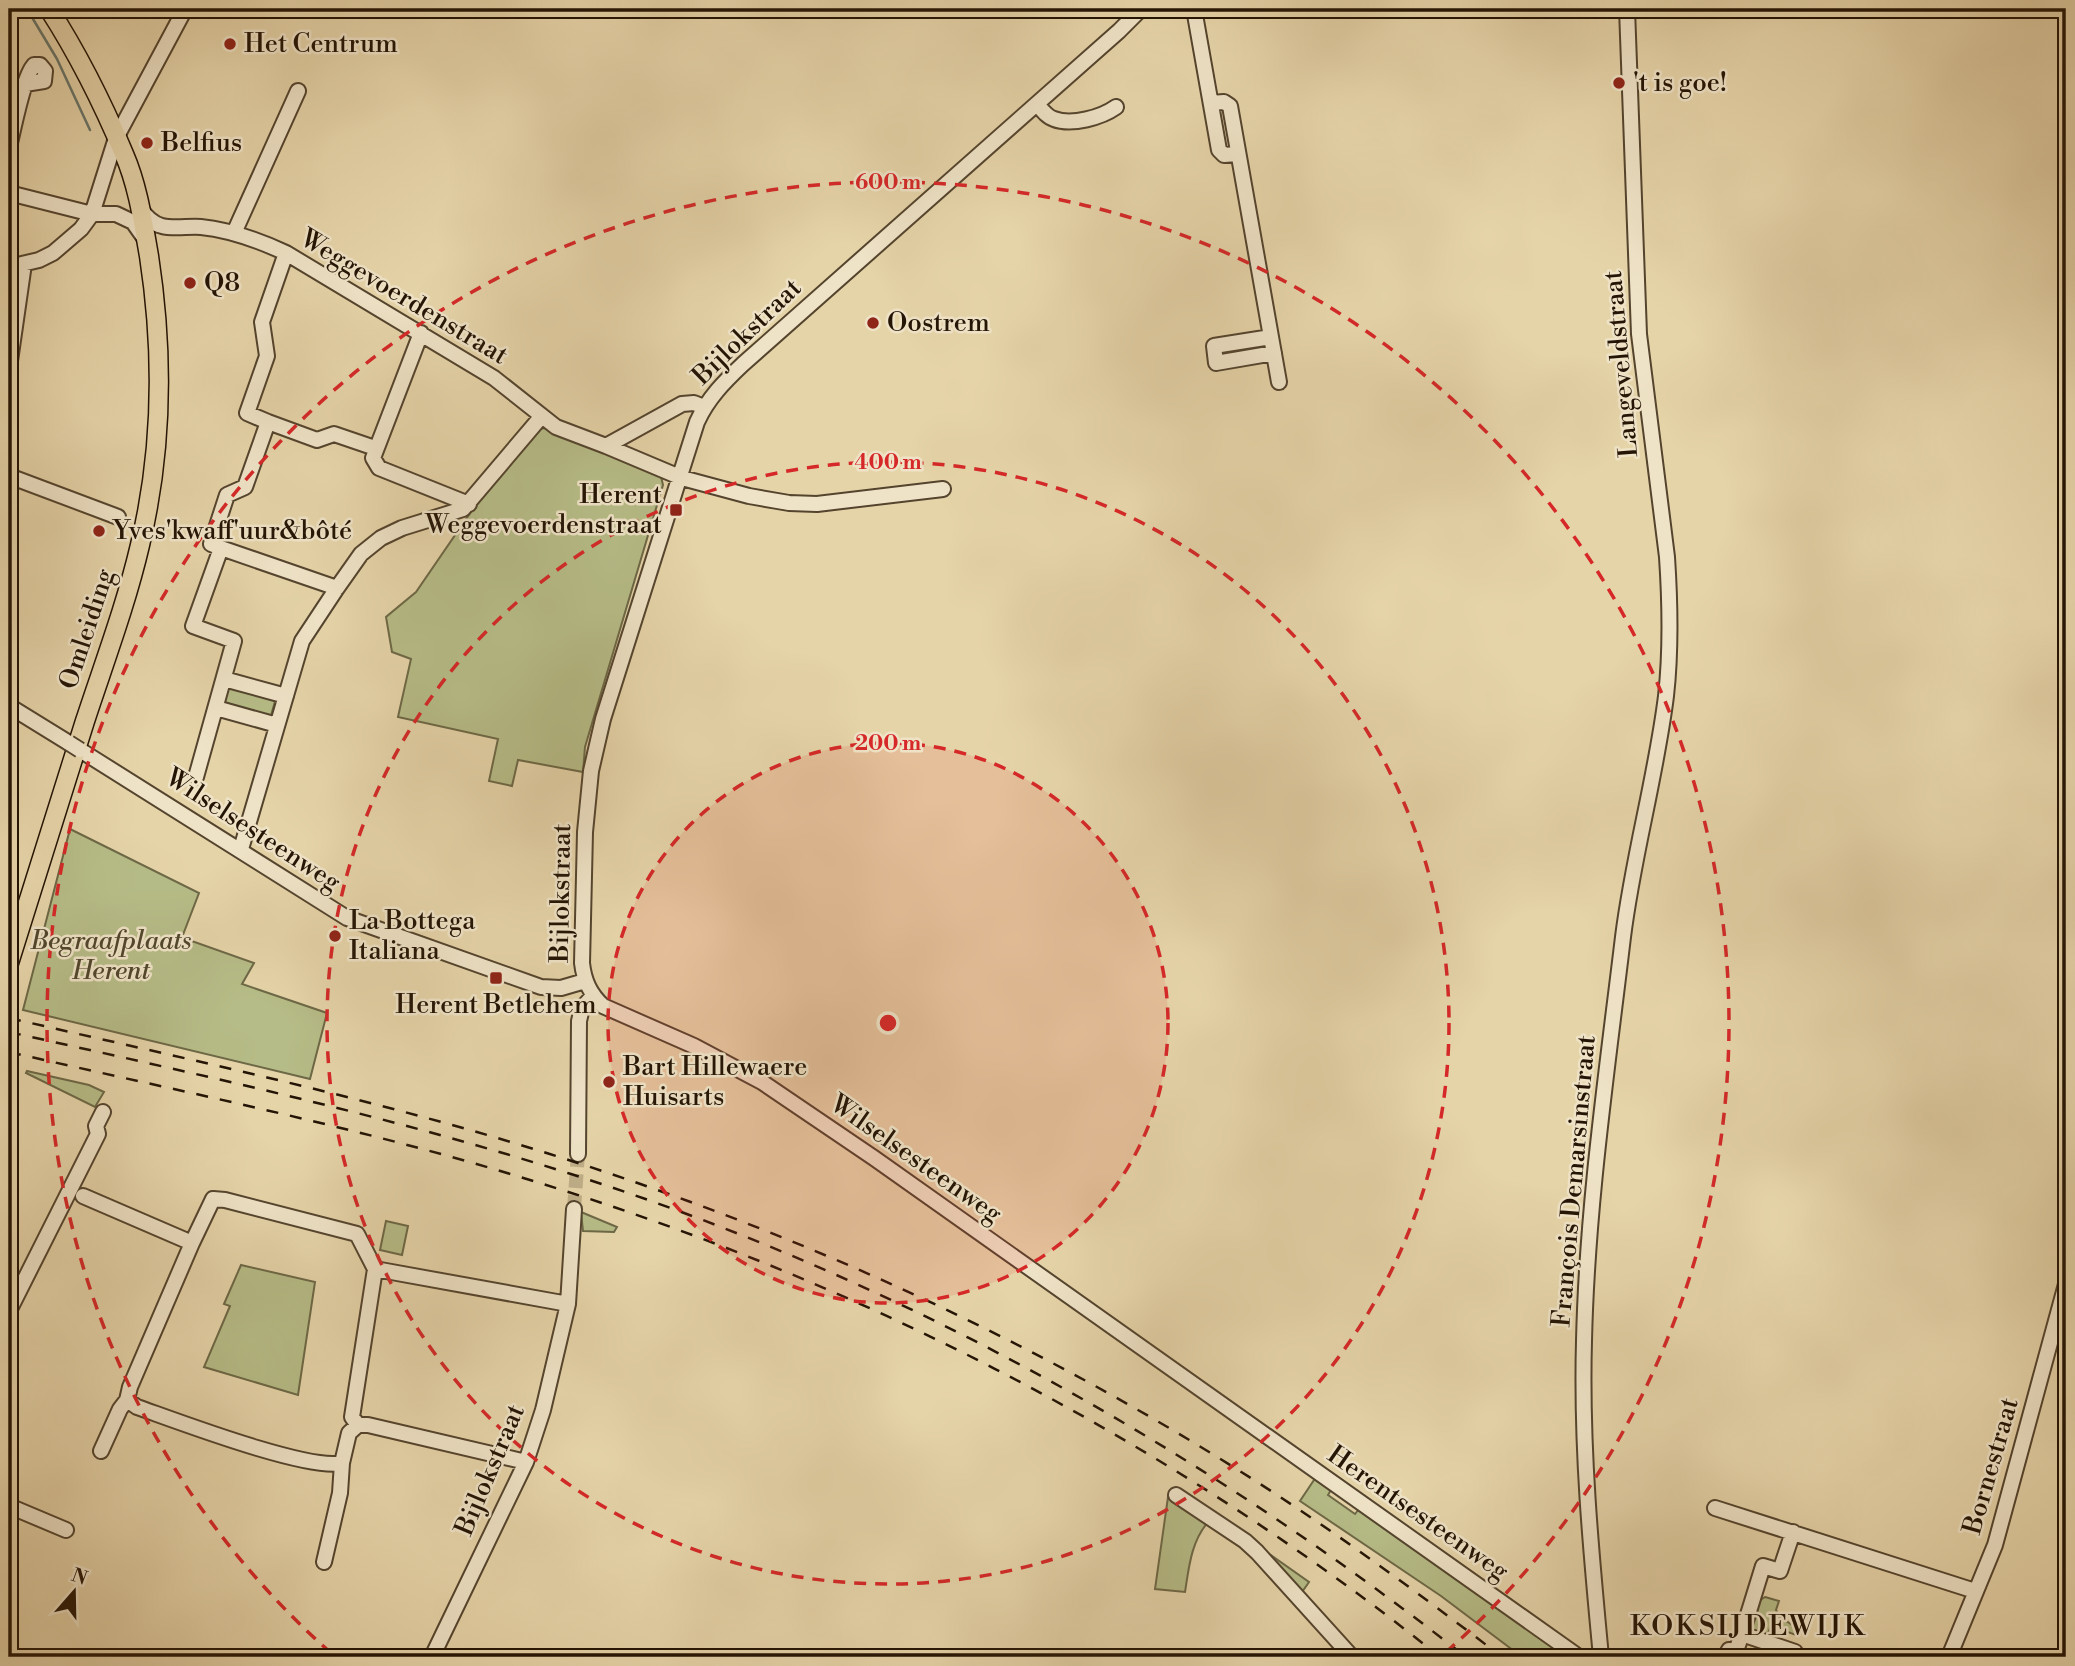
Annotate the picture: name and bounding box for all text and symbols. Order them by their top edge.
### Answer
place label: Het Centrum [244,28,398,60]
marker: Het Centrum [222,36,238,52]
place label: 't is goe! [1633,67,1727,99]
marker: 't is goe! [1611,75,1627,91]
place label: Belfius [160,127,242,159]
marker: Belfius [139,135,155,151]
text: 600 m [855,170,921,196]
street label: Weggevoerdenstraat [293,222,514,372]
place label: Q8 [204,267,240,299]
street label: Langeveldstraat [1597,269,1645,459]
street label: Bijlokstraat [685,272,808,393]
marker: Q8 [182,275,198,291]
place label: Oostrem [887,307,990,339]
marker: Oostrem [865,315,881,331]
text: 400 m [854,450,922,476]
place label: Herent Weggevoerdenstraat [424,479,662,541]
marker: Herent Weggevoerdenstraat [668,502,684,518]
place label: Yves'kwaff'uur&bôté [111,515,352,547]
marker: Yves'kwaff'uur&bôté [91,523,107,539]
street label: Omleiding [52,564,122,693]
text: 200 m [855,731,921,757]
street label: Wilselsesteenweg [159,761,347,899]
street label: Bijlokstraat [544,823,578,964]
place label: La Bottega Italiana [349,905,476,967]
park label: Begraafplaats Herent [29,925,192,987]
marker: La Bottega Italiana [327,928,343,944]
marker: Herent Betlehem [488,970,504,986]
place label: Herent Betlehem [395,989,597,1021]
centre of rings [876,1011,900,1035]
street label: François Demarsinstraat [1545,1034,1603,1328]
place label: Bart Hillewaere Huisarts [622,1051,807,1113]
marker: Bart Hillewaere Huisarts [601,1074,617,1090]
street label: Wilselsesteenweg [823,1087,1008,1230]
street label: Bornestraat [1956,1394,2026,1539]
street label: Bijlokstraat [448,1400,532,1541]
street label: Herentsesteenweg [1321,1439,1515,1588]
north arrow [38,1558,108,1628]
text: N [68,1563,91,1591]
district label: KOKSIJDEWIJK [1630,1609,1866,1644]

